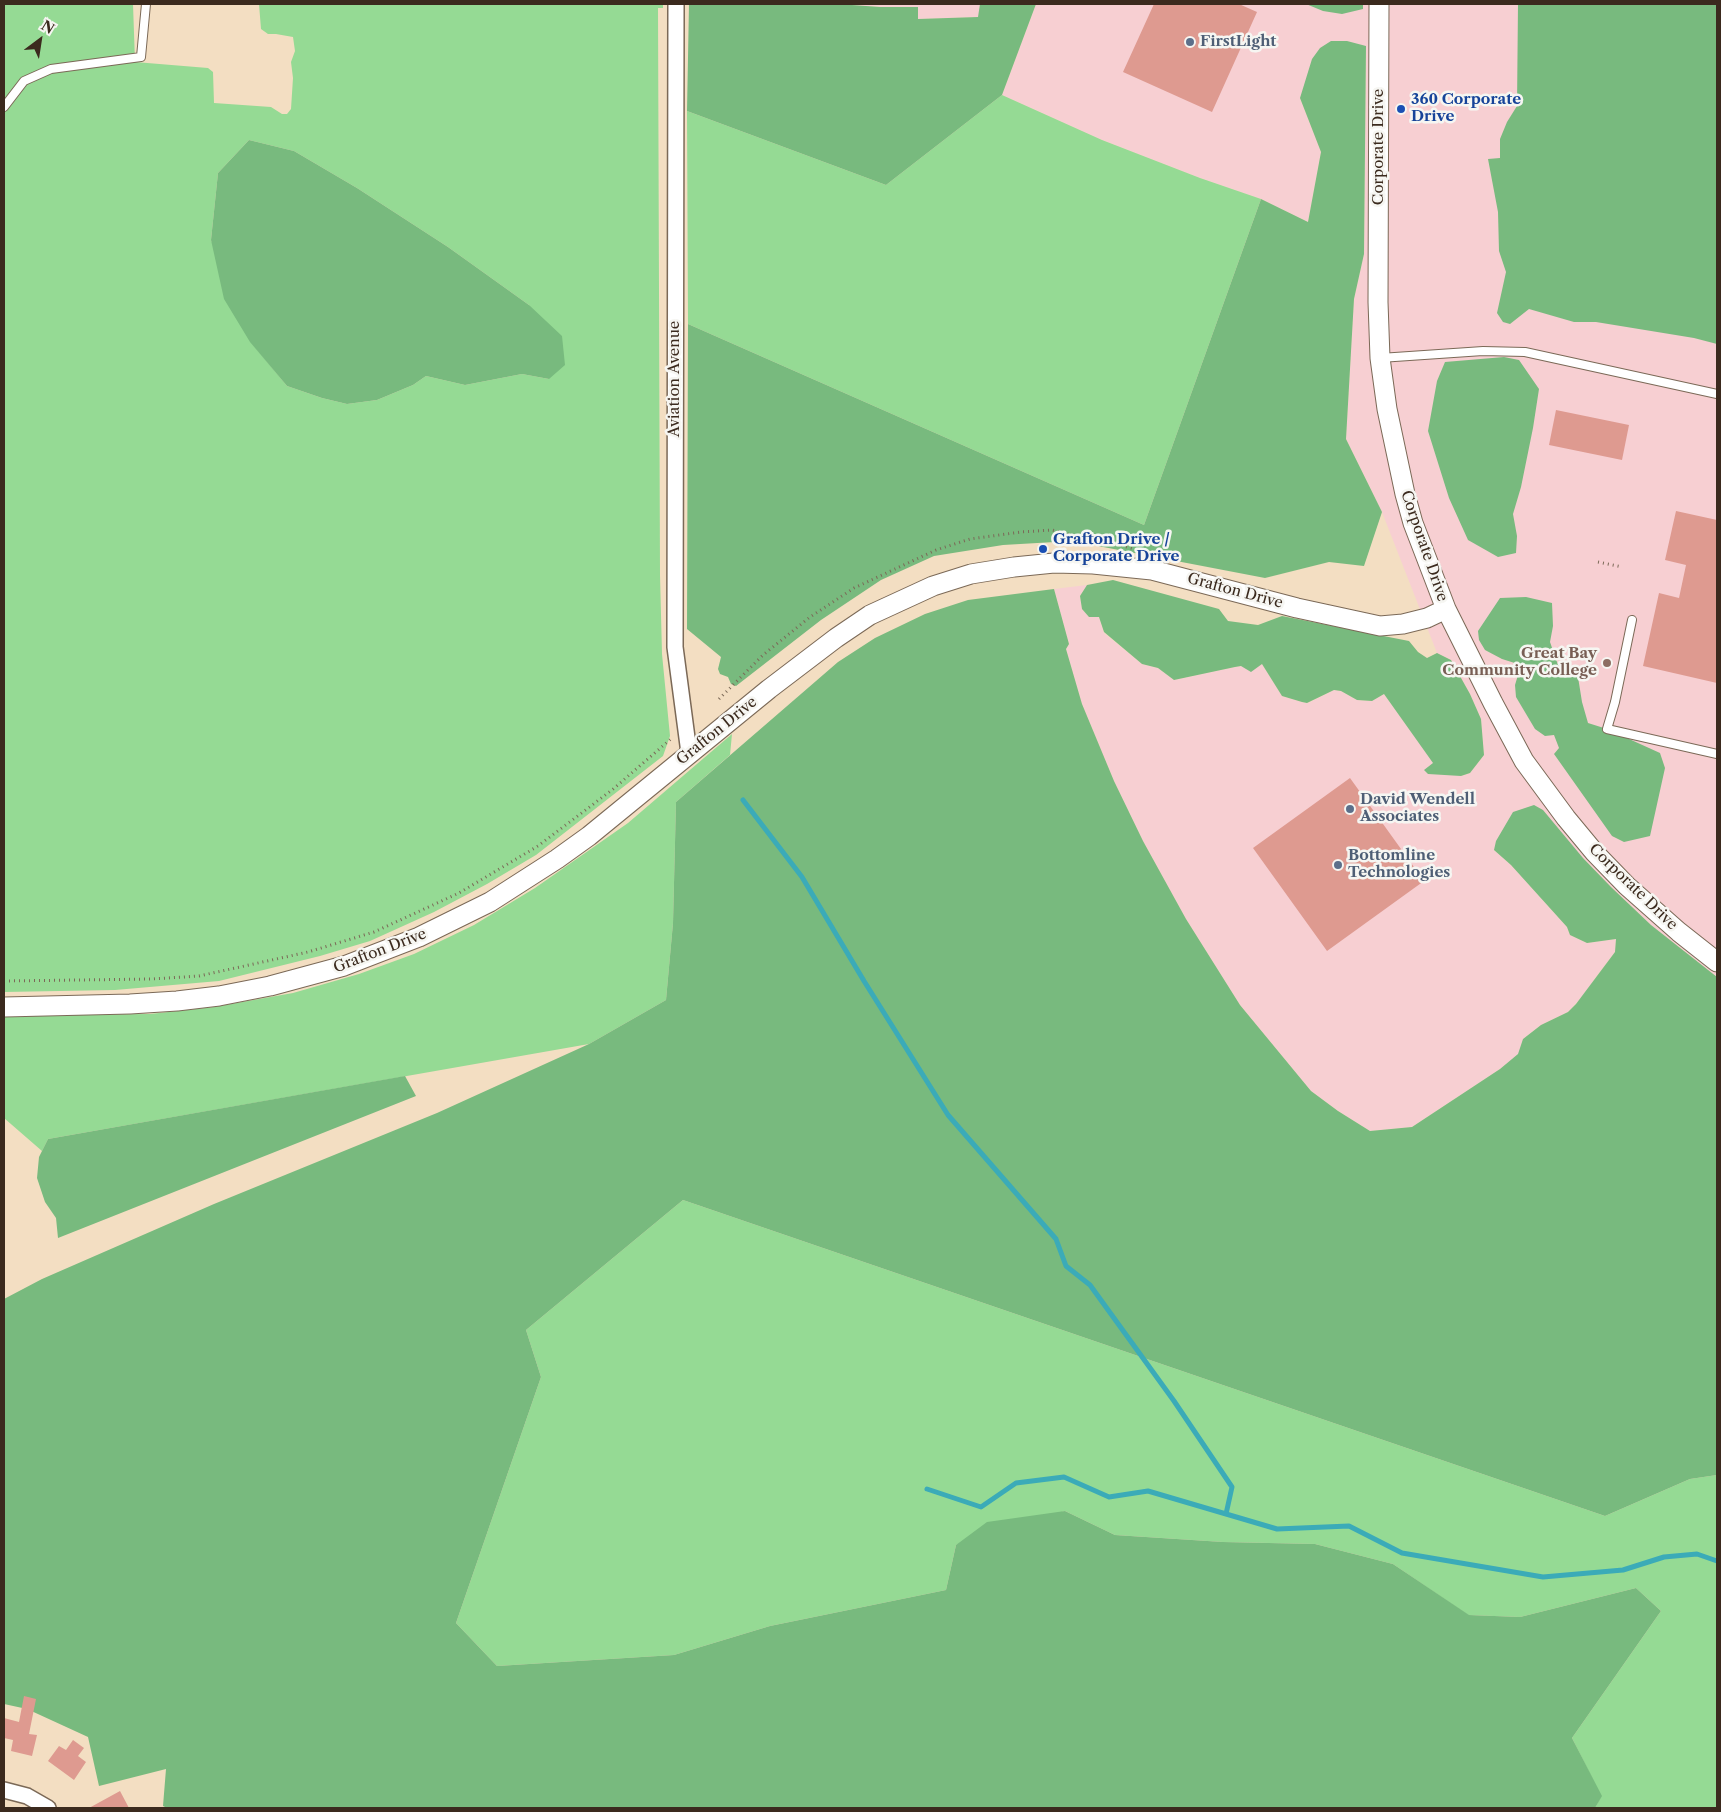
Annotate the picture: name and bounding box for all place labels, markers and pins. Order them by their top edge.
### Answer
place label: FirstLight [1200,33,1276,51]
marker: FirstLight [1184,36,1196,48]
place label: 360 Corporate Drive [1411,91,1521,126]
marker: 360 Corporate Drive [1395,103,1407,115]
place label: Grafton Drive / Corporate Drive [1053,531,1180,566]
marker: Grafton Drive / Corporate Drive [1037,543,1049,555]
place label: Great Bay Community College [1442,645,1597,680]
marker: Great Bay Community College [1601,657,1613,669]
place label: David Wendell Associates [1360,791,1475,826]
marker: David Wendell Associates [1344,803,1356,815]
place label: Bottomline Technologies [1348,847,1450,882]
marker: Bottomline Technologies [1332,859,1344,871]

